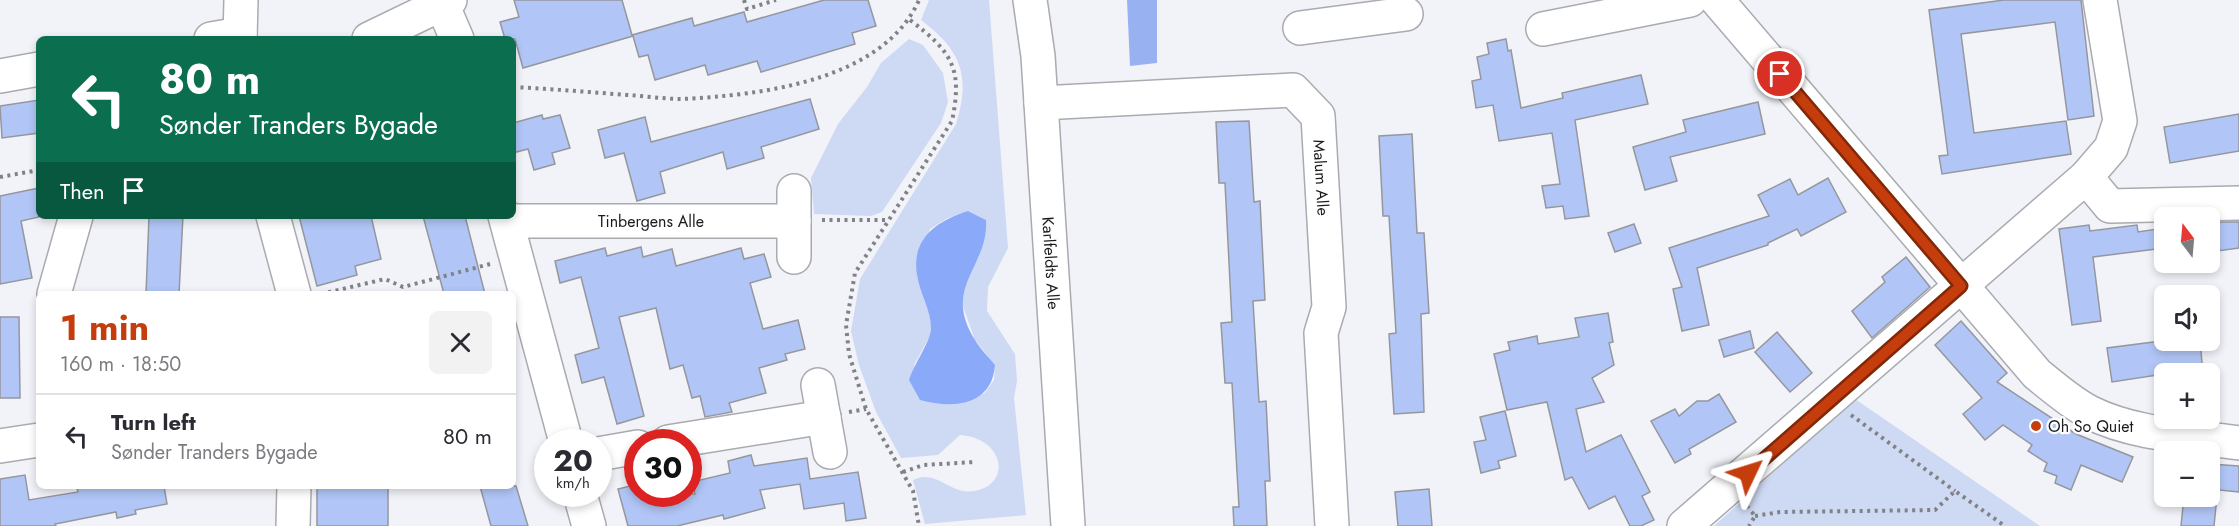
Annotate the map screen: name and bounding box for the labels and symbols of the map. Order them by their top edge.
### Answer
pin [1754,48,1805,99]
street label: Malum Alle [1307,139,1335,216]
north arrow [2154,207,2220,273]
street label: Tinbergens Alle [598,210,704,233]
street label: Karlfeldts Alle [1036,216,1065,310]
place label: Oh So Quiet [2048,415,2134,438]
marker: Oh So Quiet [2029,419,2043,433]
speed limit sign: 30 [624,429,702,507]
position arrow [1716,441,1780,505]

